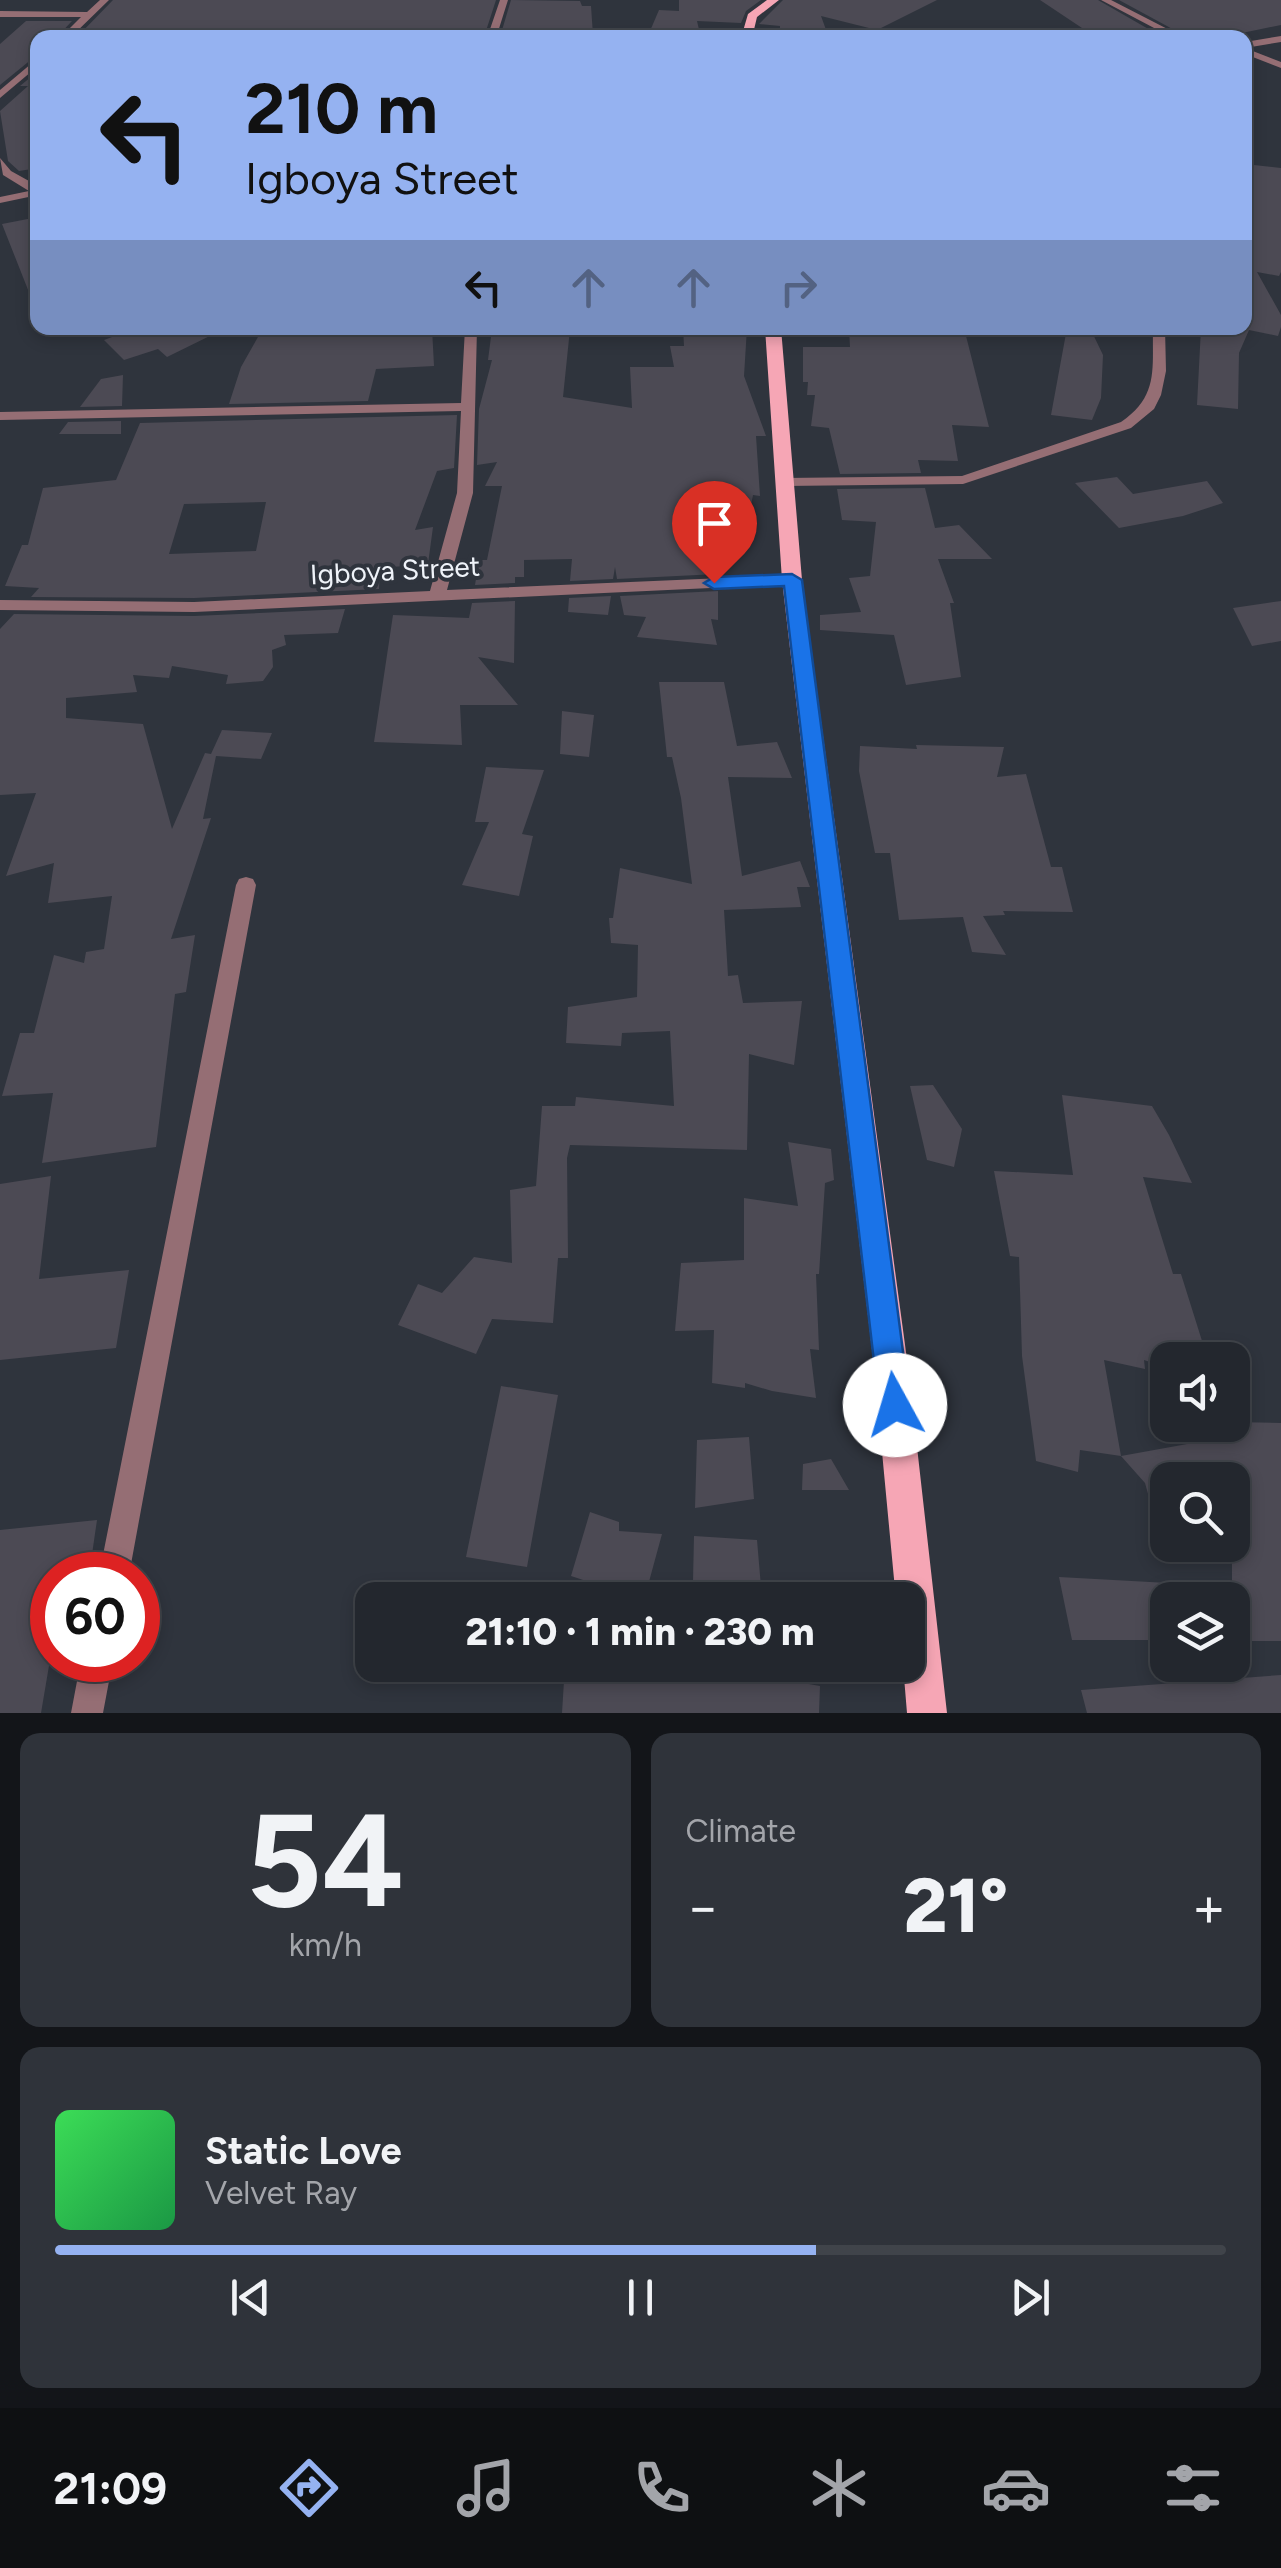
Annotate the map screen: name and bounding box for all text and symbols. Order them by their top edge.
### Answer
text: 210 m [245,66,438,151]
icon: left [80,70,210,200]
text: Igboya Street [245,151,519,205]
icon: left [456,260,511,315]
icon: ahead [561,260,616,315]
icon: ahead [666,260,721,315]
icon: right [771,260,826,315]
pin [672,481,757,584]
icon: arrive [687,496,742,551]
street label: Igboya Street [309,549,481,591]
map controls [1150,1342,1250,1682]
button: sound [1150,1342,1250,1442]
position arrow [843,1353,947,1457]
button: search [1150,1462,1250,1562]
speed limit sign: 60 [30,1552,160,1682]
button: layers [1150,1582,1250,1682]
text: 21:10 · 1 min · 230 m [466,1609,815,1655]
text: 54 [246,1783,404,1939]
text: Climate [686,1812,796,1850]
text: 21° [903,1861,1008,1951]
text: − [686,1874,720,1940]
text: + [1192,1874,1226,1940]
text: km/h [289,1926,362,1964]
text: Static Love [205,2128,402,2174]
text: Velvet Ray [205,2174,357,2212]
icon: previous [223,2270,278,2325]
icon: pause [613,2270,668,2325]
icon: next [1003,2270,1058,2325]
icon: directions [274,2453,344,2523]
icon: music [451,2453,521,2523]
icon: phone [627,2453,697,2523]
icon: climate [804,2453,874,2523]
icon: car [981,2453,1051,2523]
icon: filters [1158,2453,1228,2523]
text: 21:09 [53,2461,167,2515]

